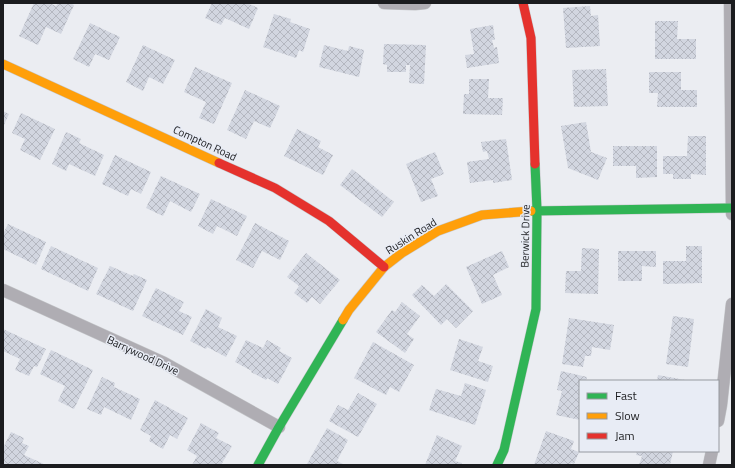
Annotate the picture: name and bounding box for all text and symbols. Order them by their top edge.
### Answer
street label: Compton Road [171,121,240,165]
street label: Berwick Drive [516,204,534,268]
street label: Ruskin Road [382,214,440,258]
street label: Barrywood Drive [105,331,182,379]
legend [579,380,719,452]
text: Fast [615,386,638,405]
text: Slow [615,406,640,425]
text: Jam [615,426,635,445]

